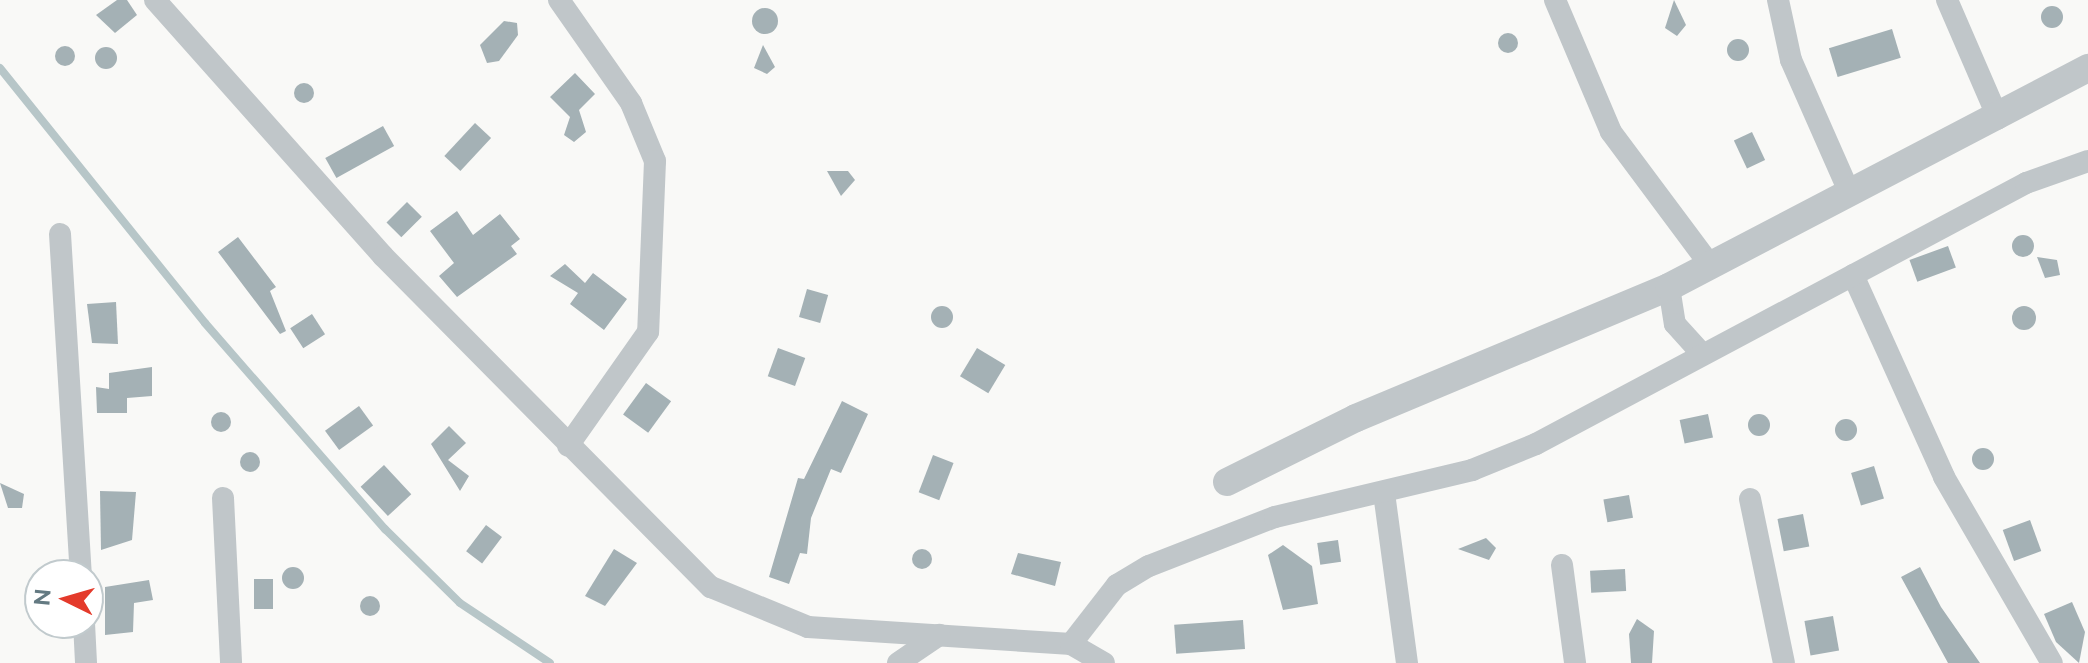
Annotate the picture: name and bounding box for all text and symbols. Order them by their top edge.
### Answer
north arrow [24,559,104,639]
text: N [28,588,56,607]

